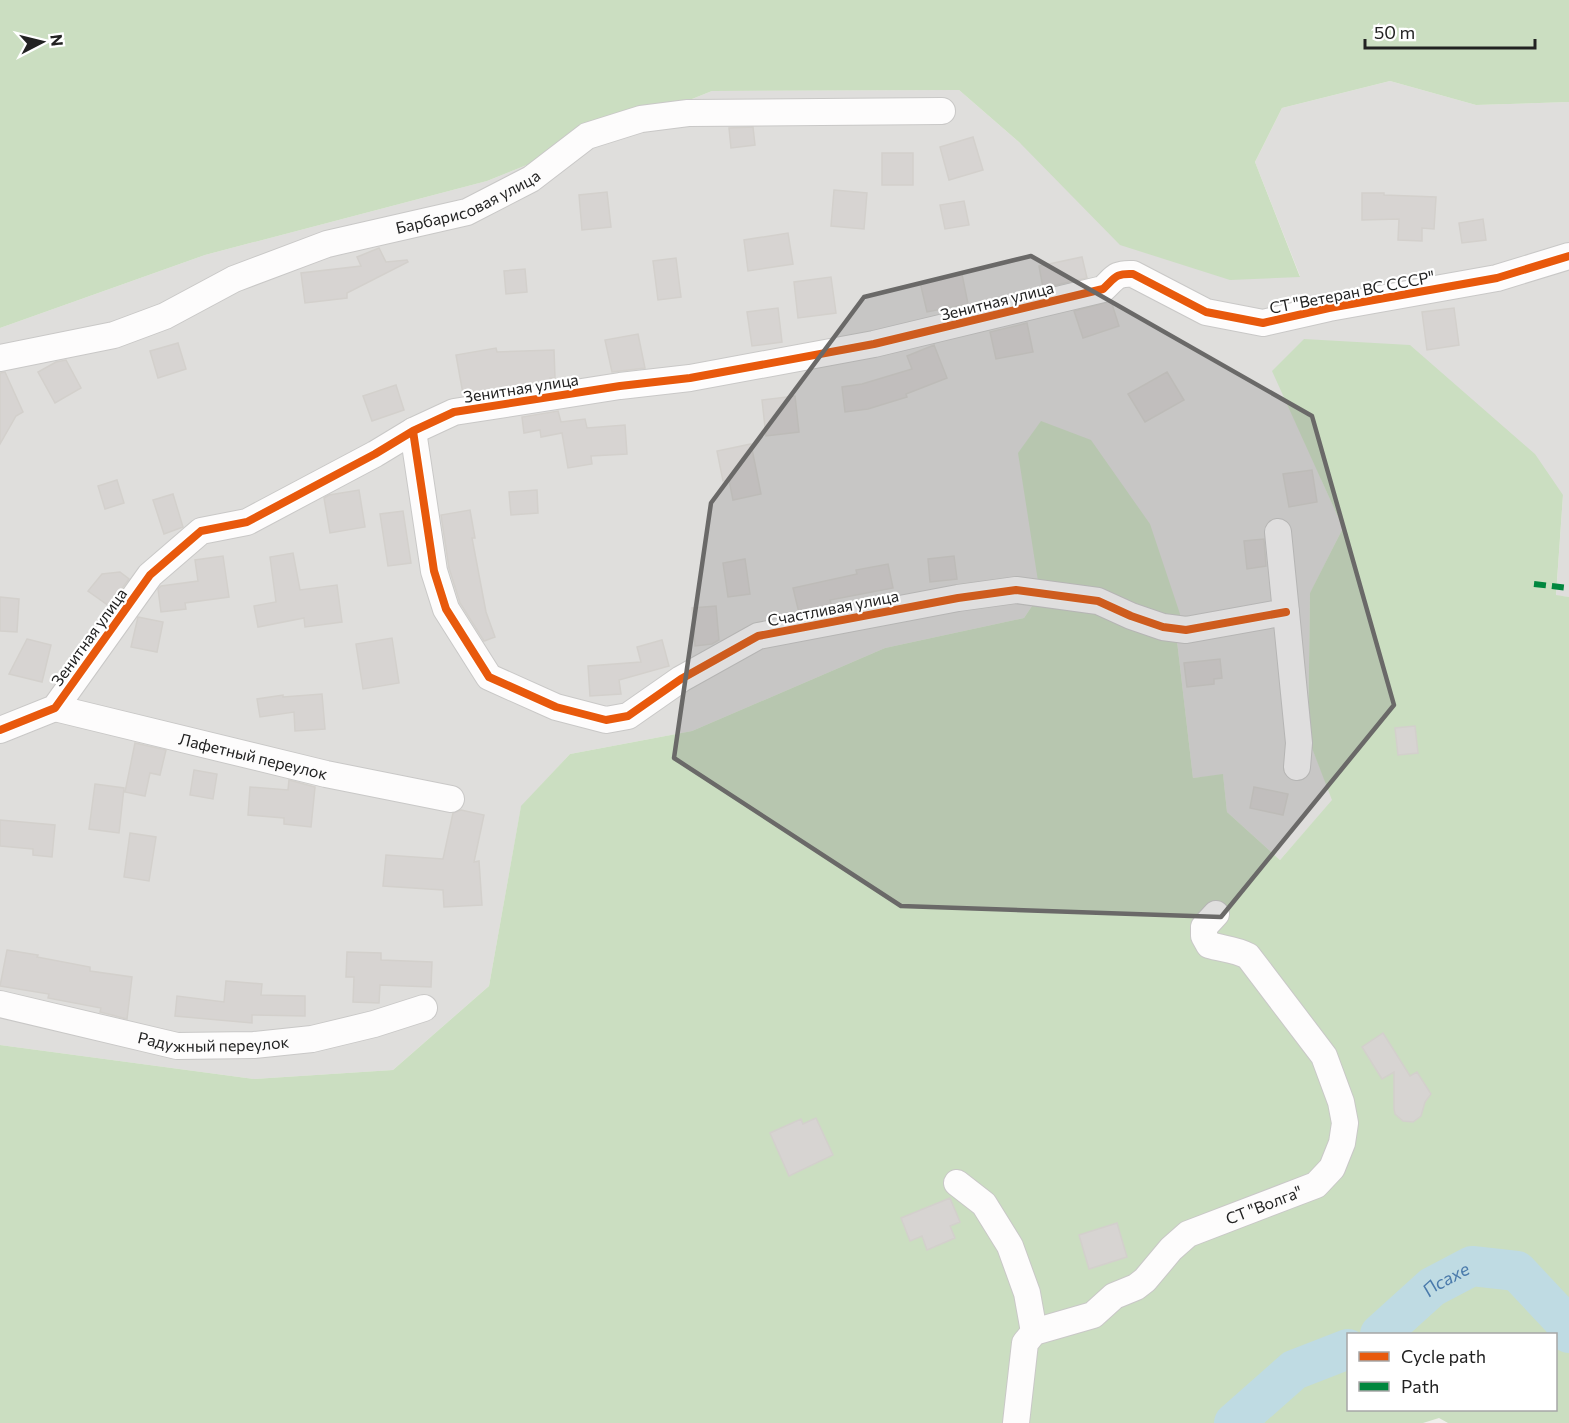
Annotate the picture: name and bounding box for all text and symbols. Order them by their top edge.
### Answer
north arrow [12,12,72,72]
scale bar [1365,12,1534,50]
text: 50 m [1374,21,1415,43]
text: N [47,33,68,47]
street label: Барбарисовая улица [394,166,544,237]
street label: СТ "Ветеран ВС СССР" [1268,266,1436,317]
street label: Зенитная улица [938,277,1055,324]
street label: Зенитная улица [462,369,580,406]
street label: Зенитная улица [47,584,130,689]
street label: Счастливая улица [766,585,900,630]
street label: Лафетный переулок [177,729,330,783]
street label: Радужный переулок [136,1027,290,1055]
street label: СТ "Волга" [1223,1181,1305,1228]
water label: Псахе [1417,1257,1473,1301]
legend [1347,1333,1557,1411]
text: Cycle path [1401,1345,1486,1367]
text: Path [1401,1375,1439,1397]

